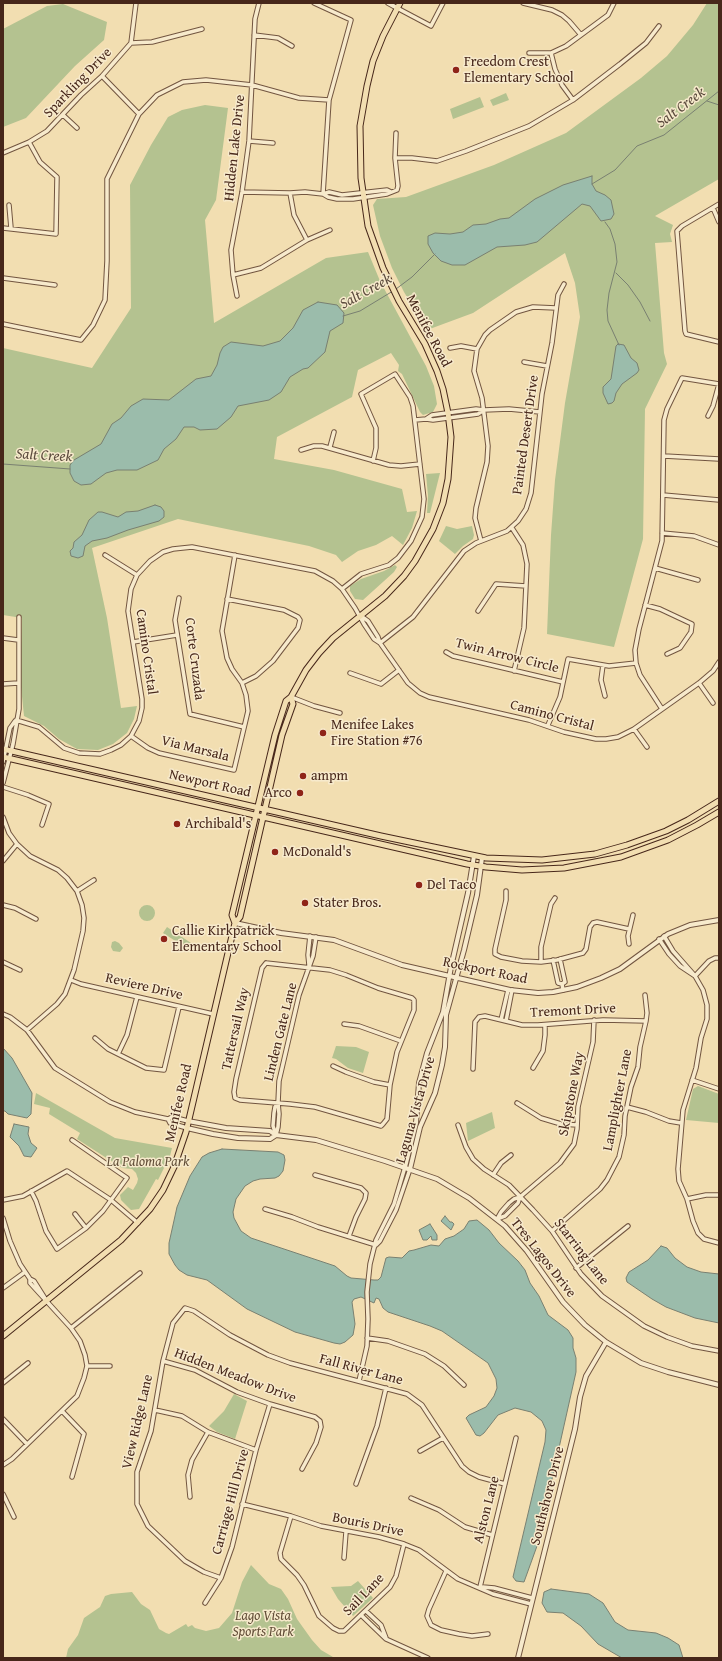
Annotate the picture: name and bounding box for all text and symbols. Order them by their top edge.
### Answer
street label: Sparkling Drive [40,44,116,122]
place label: Freedom Crest Elementary School [464,54,574,86]
marker: Freedom Crest Elementary School [451,65,461,75]
water label: Salt Creek [653,84,709,132]
street label: Hidden Lake Drive [221,94,249,202]
water label: Salt Creek [337,270,395,314]
street label: Menifee Road [402,292,454,370]
street label: Painted Desert Drive [509,374,543,496]
water label: Salt Creek [15,446,73,466]
street label: Camino Cristal [132,608,160,696]
street label: Corte Cruzada [181,617,207,701]
street label: Twin Arrow Circle [454,635,560,677]
street label: Camino Cristal [508,697,596,735]
place label: Menifee Lakes Fire Station #76 [331,717,423,750]
marker: Menifee Lakes Fire Station #76 [318,728,328,738]
street label: Via Marsala [159,732,231,766]
street label: Newport Road [167,766,253,802]
place label: ampm [311,768,348,784]
marker: ampm [298,771,308,781]
place label: Arco [265,785,292,801]
marker: Arco [295,788,305,798]
place label: Archibald's [185,816,251,832]
marker: Archibald's [172,819,182,829]
place label: McDonald's [283,844,351,860]
marker: McDonald's [270,847,280,857]
place label: Del Taco [427,877,476,893]
marker: Del Taco [414,880,424,890]
place label: Stater Bros. [313,895,381,911]
marker: Stater Bros. [300,898,310,908]
place label: Callie Kirkpatrick Elementary School [172,923,282,956]
marker: Callie Kirkpatrick Elementary School [159,934,169,944]
street label: Rockport Road [441,954,529,988]
street label: Reviere Drive [104,970,184,1004]
street label: Linden Gate Lane [261,981,301,1083]
street label: Tattersail Way [218,986,254,1072]
street label: Tremont Drive [530,1000,616,1022]
street label: Lamplighter Lane [600,1048,636,1152]
street label: Skipstone Way [556,1050,588,1138]
street label: Laguna Vista Drive [393,1055,439,1165]
street label: Menifee Road [162,1062,196,1144]
park label: La Paloma Park [107,1154,189,1170]
street label: Tres Lagos Drive [507,1215,579,1301]
street label: Starring Lane [550,1215,612,1289]
street label: Hidden Meadow Drive [172,1345,298,1407]
street label: Fall River Lane [317,1351,405,1389]
street label: View Ridge Lane [119,1373,157,1471]
street label: Southshore Drive [528,1445,568,1547]
street label: Carriage Hill Drive [209,1447,253,1557]
street label: Alston Lane [471,1475,503,1545]
street label: Bouris Drive [331,1509,405,1541]
street label: Sail Lane [340,1570,388,1620]
park label: Lago Vista Sports Park [232,1608,294,1640]

